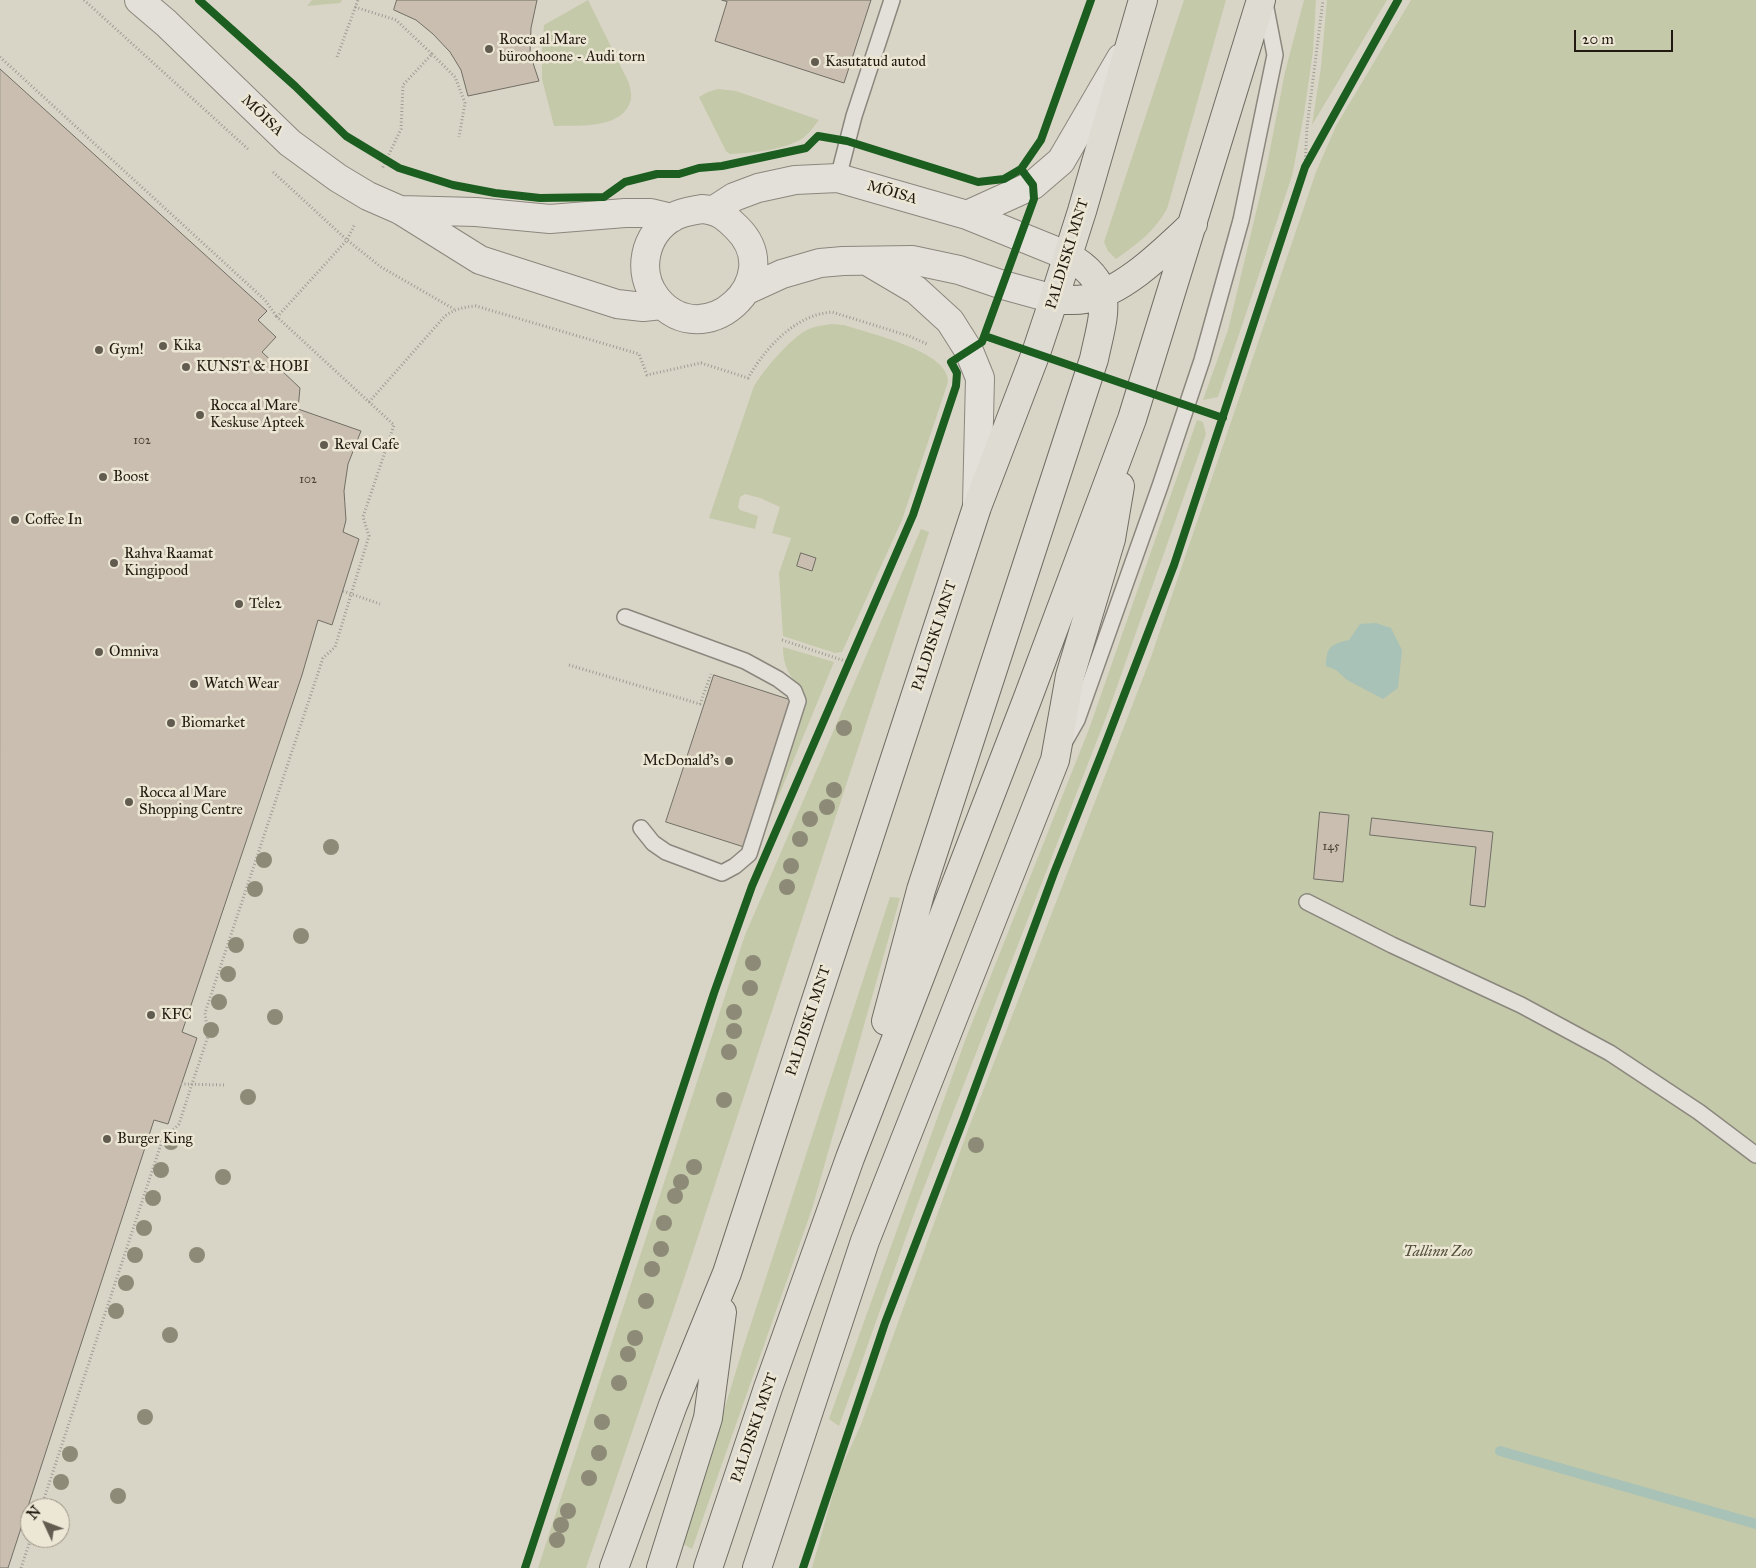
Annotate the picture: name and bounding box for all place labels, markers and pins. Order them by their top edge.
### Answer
place label: Rocca al Mare büroohoone - Audi torn [499,31,645,66]
marker: Rocca al Mare büroohoone - Audi torn [483,43,495,55]
place label: Kasutatud autod [825,53,926,71]
marker: Kasutatud autod [809,56,821,68]
place label: Kika [173,337,201,355]
marker: Kika [157,340,169,352]
place label: Gym! [109,341,144,359]
marker: Gym! [93,344,105,356]
place label: KUNST & HOBI [196,358,309,376]
marker: KUNST & HOBI [180,361,192,373]
place label: Rocca al Mare Keskuse Apteek [210,397,304,432]
marker: Rocca al Mare Keskuse Apteek [194,409,206,421]
place label: Reval Cafe [334,436,399,454]
marker: Reval Cafe [318,439,330,451]
place label: Boost [113,468,149,486]
marker: Boost [97,471,109,483]
place label: Coffee In [25,511,82,529]
marker: Coffee In [9,514,21,526]
place label: Rahva Raamat Kingipood [124,545,213,580]
marker: Rahva Raamat Kingipood [108,557,120,569]
place label: Tele2 [249,595,282,613]
marker: Tele2 [233,598,245,610]
place label: Omniva [109,643,159,661]
marker: Omniva [93,646,105,658]
place label: Watch Wear [204,675,279,693]
marker: Watch Wear [188,678,200,690]
place label: Biomarket [181,714,245,732]
marker: Biomarket [165,717,177,729]
place label: McDonald's [643,752,719,770]
marker: McDonald's [723,755,735,767]
place label: Rocca al Mare Shopping Centre [139,784,243,819]
marker: Rocca al Mare Shopping Centre [123,796,135,808]
place label: KFC [161,1006,192,1024]
marker: KFC [145,1009,157,1021]
place label: Burger King [117,1130,193,1148]
marker: Burger King [101,1133,113,1145]

